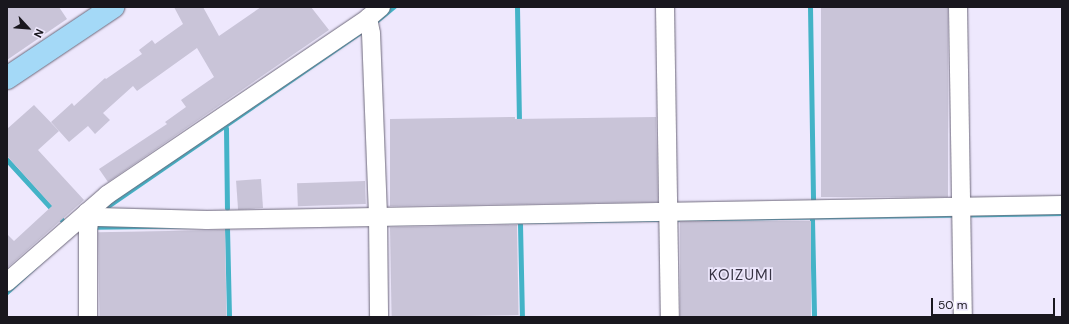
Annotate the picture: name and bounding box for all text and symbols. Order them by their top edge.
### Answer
north arrow [8,8,48,48]
text: N [31,27,47,40]
district label: KOIZUMI [709,267,773,285]
scale bar [933,290,1057,316]
text: 50 m [938,297,967,313]

